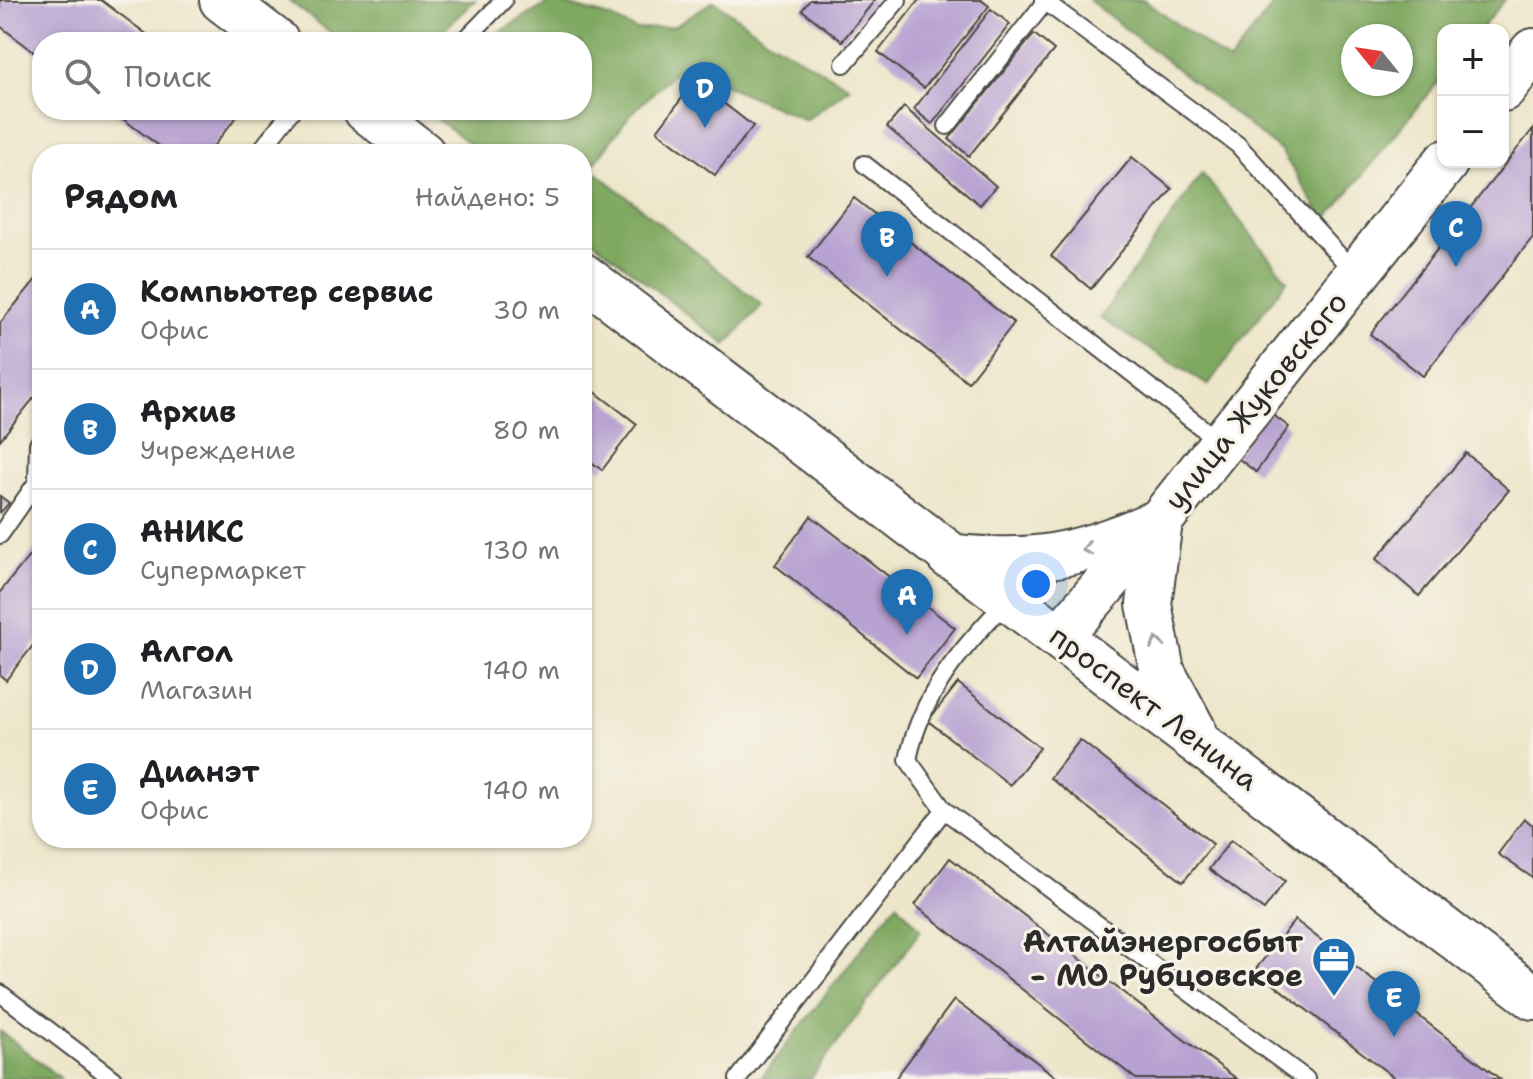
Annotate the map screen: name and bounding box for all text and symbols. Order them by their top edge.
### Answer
north arrow [1341,24,1413,96]
map controls [1437,24,1509,168]
button: + [1437,24,1509,96]
search box [32,32,592,120]
icon: search [60,54,104,98]
text: Поиск [124,56,212,97]
pin: D [679,62,731,128]
button: − [1437,96,1509,168]
text: Рядом [64,173,178,219]
text: Найдено: 5 [415,179,560,214]
pin: C [1430,201,1482,267]
pin: B [861,211,913,277]
text: Компьютер сервис [140,271,434,312]
street label: улица Жуковского [1155,283,1357,519]
text: A [80,292,100,327]
text: 30 m [493,292,560,327]
text: Офис [140,312,209,347]
text: Архив [140,391,236,432]
text: B [82,412,98,447]
text: 80 m [493,412,560,447]
text: Учреждение [140,432,296,467]
text: АНИКС [140,511,244,552]
text: C [82,532,98,567]
text: 130 m [483,532,560,567]
one-way arrow [1081,540,1095,557]
text: Супермаркет [140,552,306,587]
your location [1016,564,1056,604]
pin: A [881,569,933,635]
street label: проспект Ленина [1041,615,1268,800]
text: Алгол [140,631,233,672]
one-way arrow [1149,636,1166,650]
text: D [81,652,99,687]
text: 140 m [483,652,560,687]
text: Магазин [140,672,253,707]
text: Дианэт [140,751,260,792]
text: E [81,772,99,807]
text: 140 m [483,772,560,807]
text: Офис [140,792,209,827]
place label: Алтайэнергосбыт - МО Рубцовское [1023,921,1303,996]
office icon: Алтайэнергосбыт - МО Рубцовское [1310,935,1358,998]
pin: E [1368,971,1420,1037]

